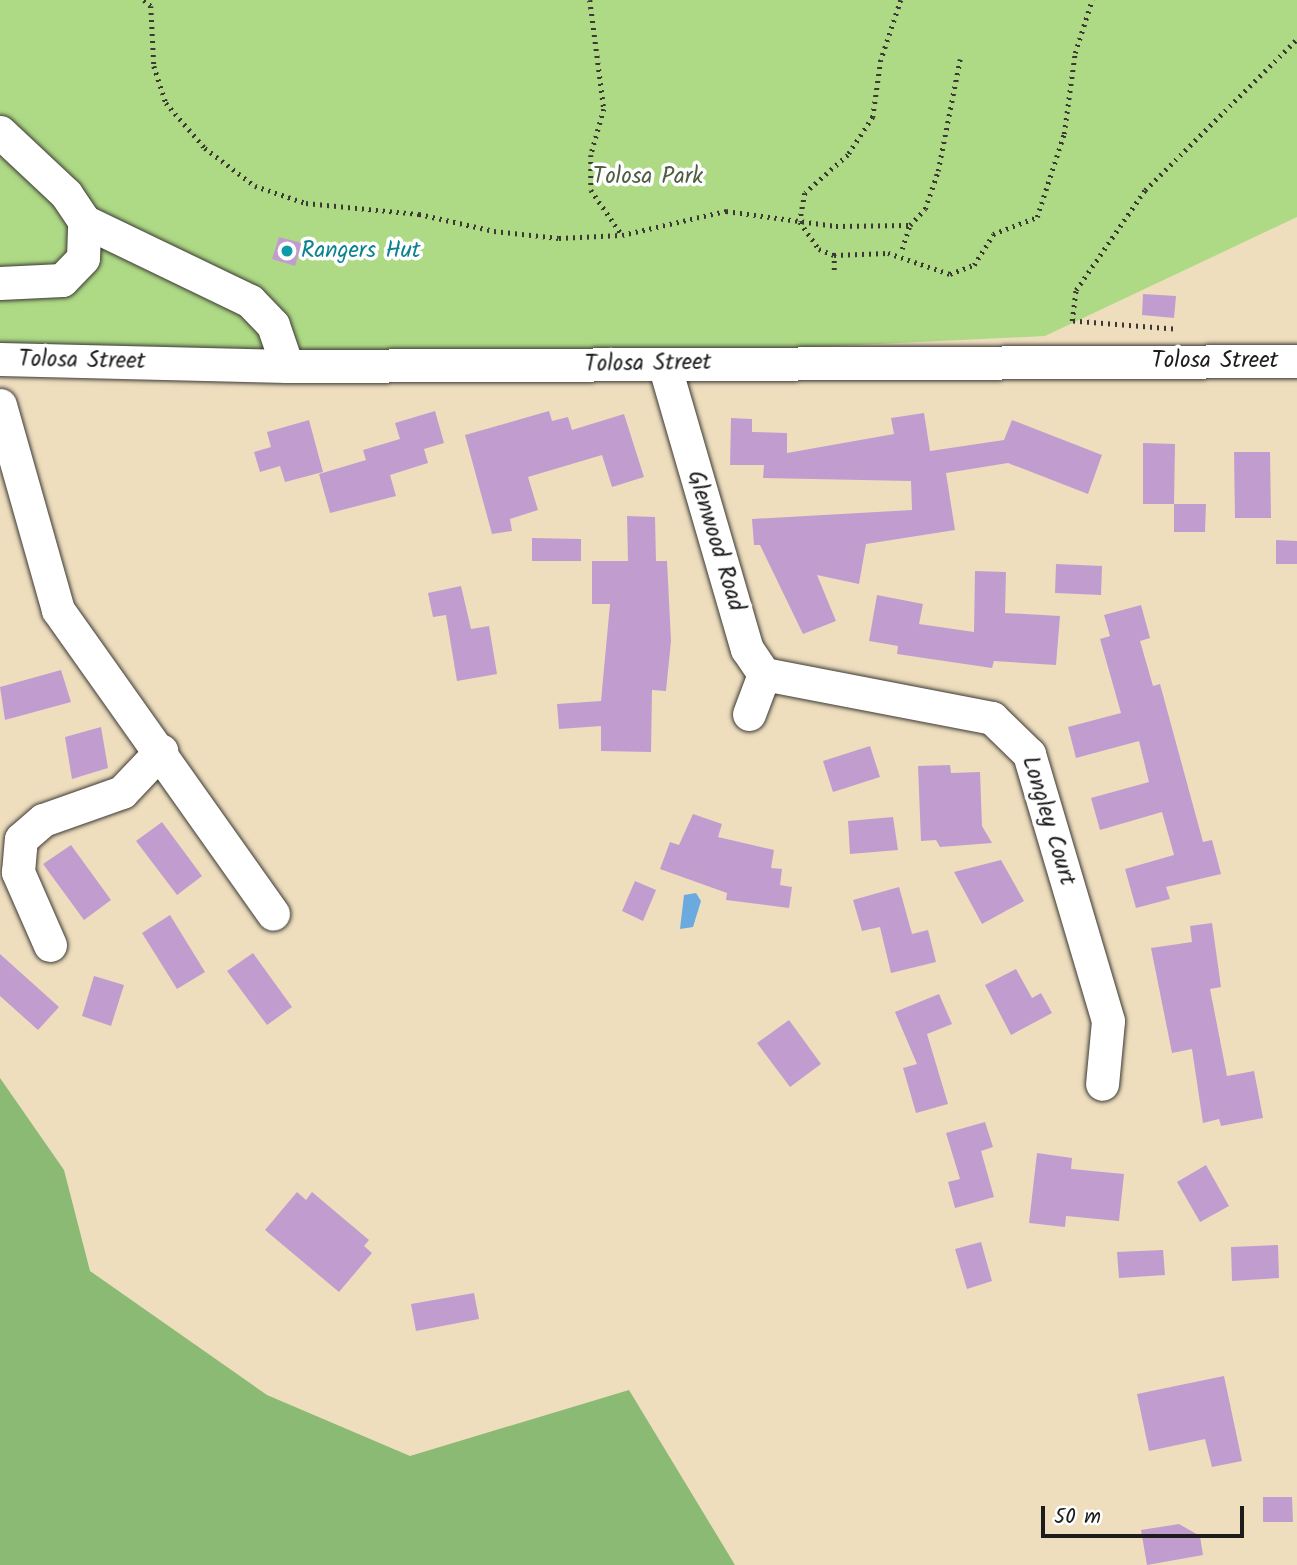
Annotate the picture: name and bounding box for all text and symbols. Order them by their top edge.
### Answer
park label: Tolosa Park [593,163,703,191]
place label: Rangers Hut [301,237,421,265]
marker: Rangers Hut [279,243,295,259]
street label: Tolosa Street [18,346,146,376]
street label: Tolosa Street [1152,347,1278,375]
street label: Tolosa Street [584,349,712,379]
street label: Glenwood Road [681,467,749,615]
street label: Longley Court [1015,753,1081,889]
scale bar [1045,1492,1248,1536]
text: 50 m [1054,1501,1101,1534]

